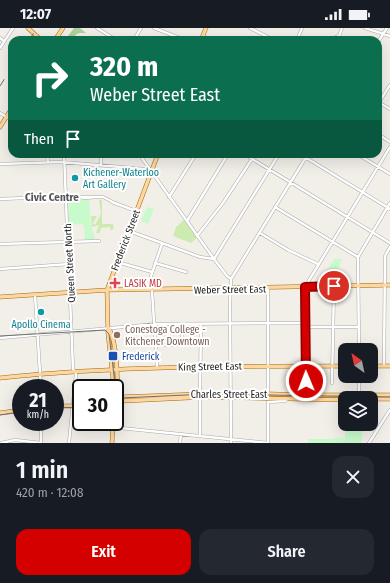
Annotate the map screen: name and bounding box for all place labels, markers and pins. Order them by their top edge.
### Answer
place label: Kichener-Waterloo Art Gallery [83,167,159,191]
marker: Kichener-Waterloo Art Gallery [70,173,80,183]
pin [317,269,351,303]
marker: LASIK MD [109,277,121,289]
place label: LASIK MD [124,278,162,290]
marker: Apollo Cinema [36,307,46,317]
place label: Apollo Cinema [11,319,71,331]
place label: Conestoga College - Kitchener Downtown [125,324,210,348]
marker: Conestoga College - Kitchener Downtown [112,330,122,340]
marker: Frederick [107,350,119,362]
place label: Frederick [122,351,160,363]

